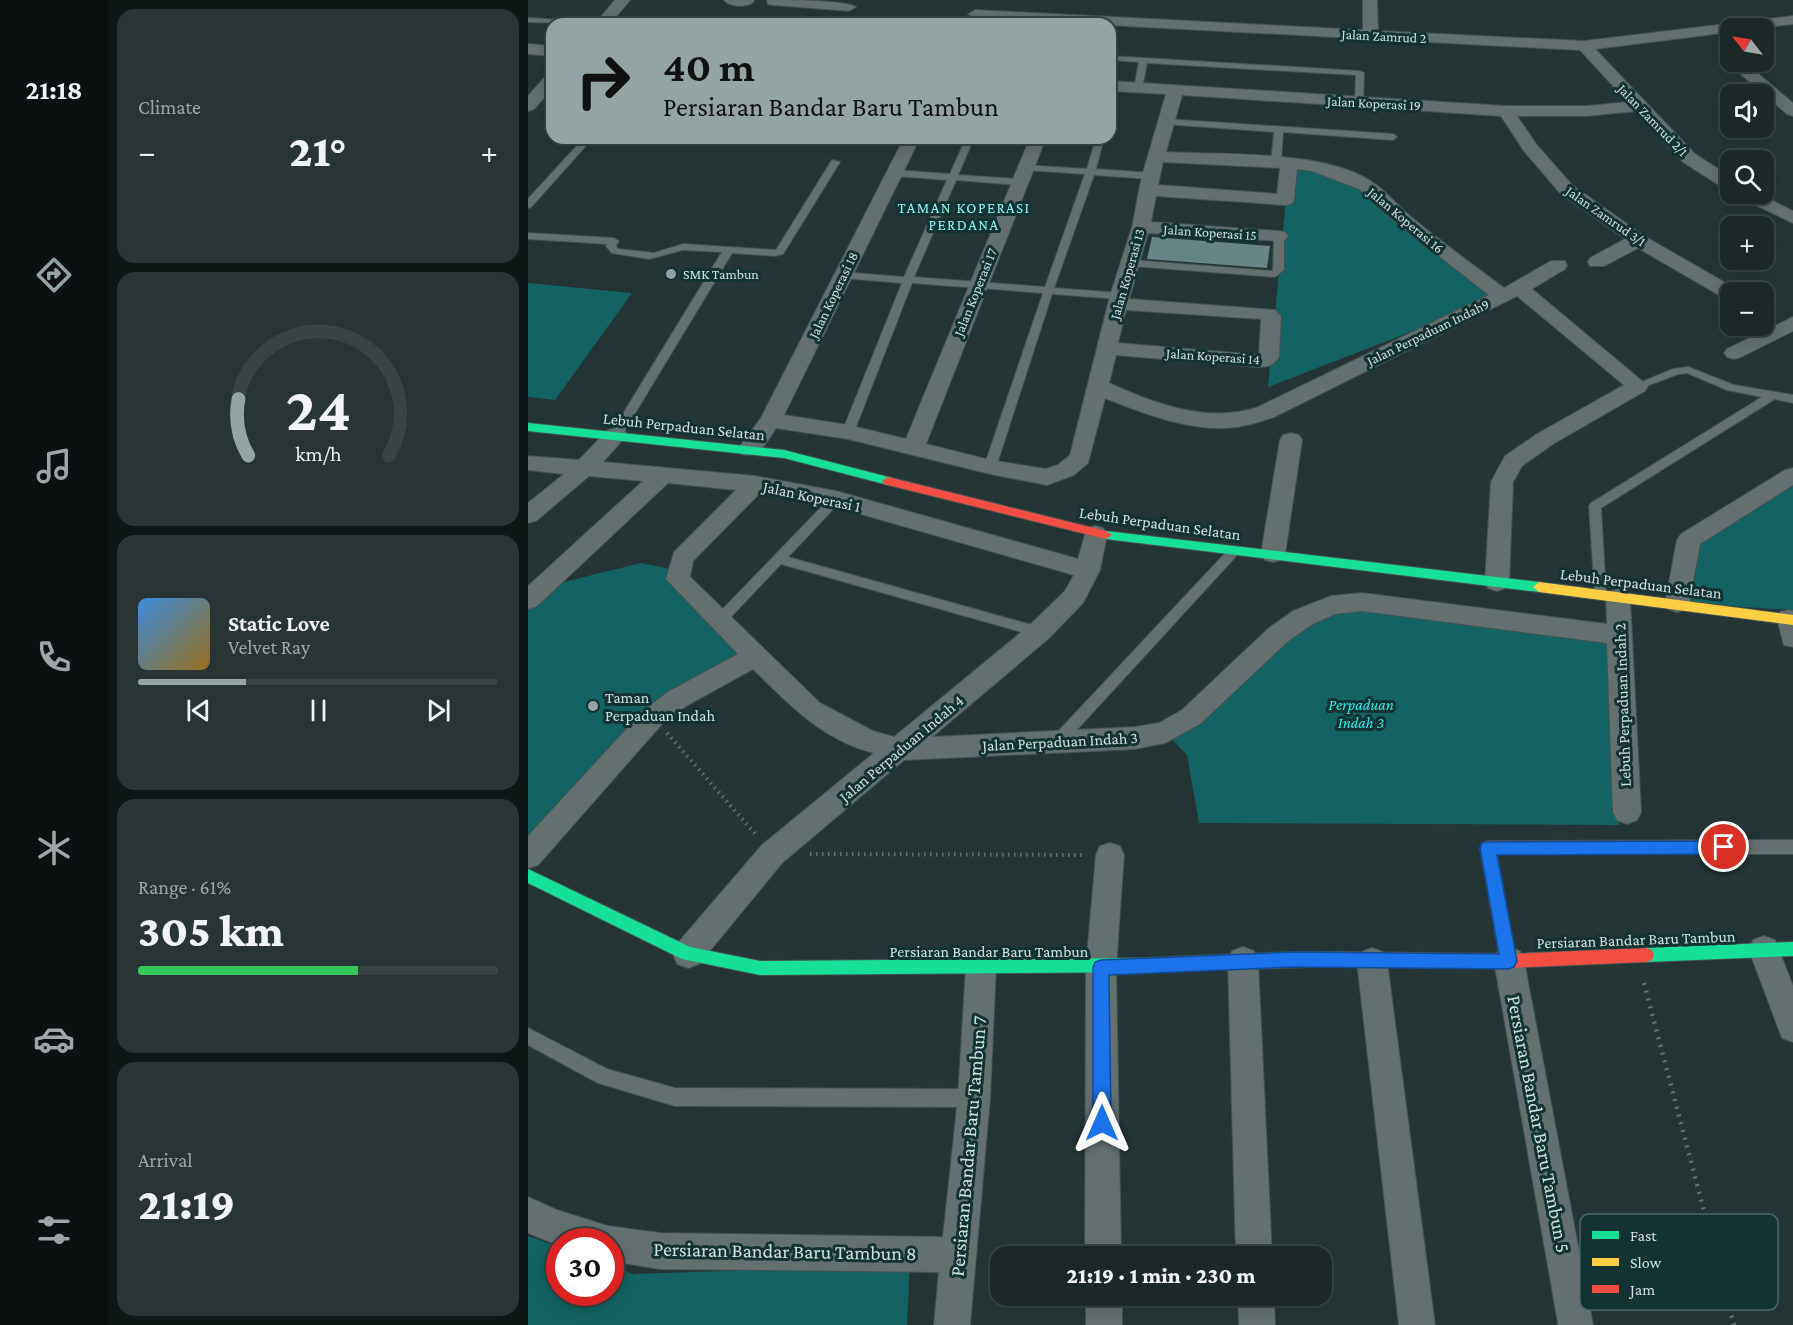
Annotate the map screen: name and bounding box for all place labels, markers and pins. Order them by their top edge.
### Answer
place label: SMK Tambun [683,266,759,282]
marker: SMK Tambun [664,267,678,281]
place label: Taman Perpaduan Indah [605,689,715,725]
marker: Taman Perpaduan Indah [586,699,600,713]
pin [1698,821,1749,872]

